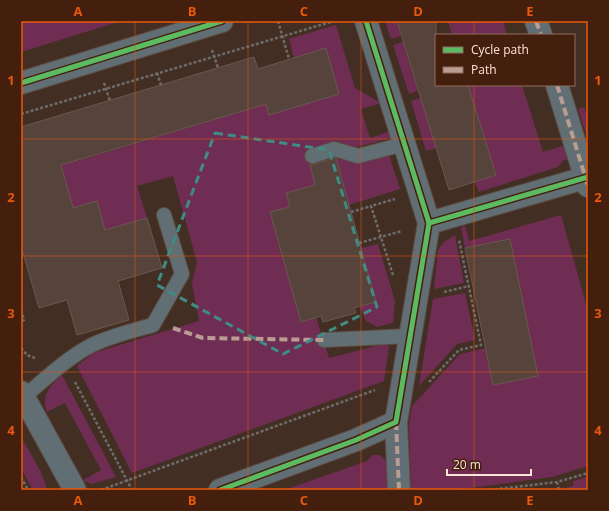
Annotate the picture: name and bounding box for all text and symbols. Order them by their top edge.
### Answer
text: A [74,2,83,20]
text: B [188,2,197,20]
text: C [300,2,308,20]
text: D [413,2,423,20]
text: E [526,2,534,20]
legend [435,34,575,86]
text: Cycle path [471,41,529,58]
text: Path [471,61,497,78]
text: 1 [7,71,15,89]
text: 1 [594,71,602,89]
text: 2 [7,188,15,206]
text: 2 [594,188,602,206]
text: 3 [7,304,15,322]
text: 3 [594,304,602,322]
text: 4 [7,421,15,439]
text: 4 [594,421,602,439]
scale bar [447,451,531,477]
text: 20 m [453,456,481,473]
text: A [74,491,83,509]
text: B [188,491,197,509]
text: C [300,491,308,509]
text: D [413,491,423,509]
text: E [526,491,534,509]

